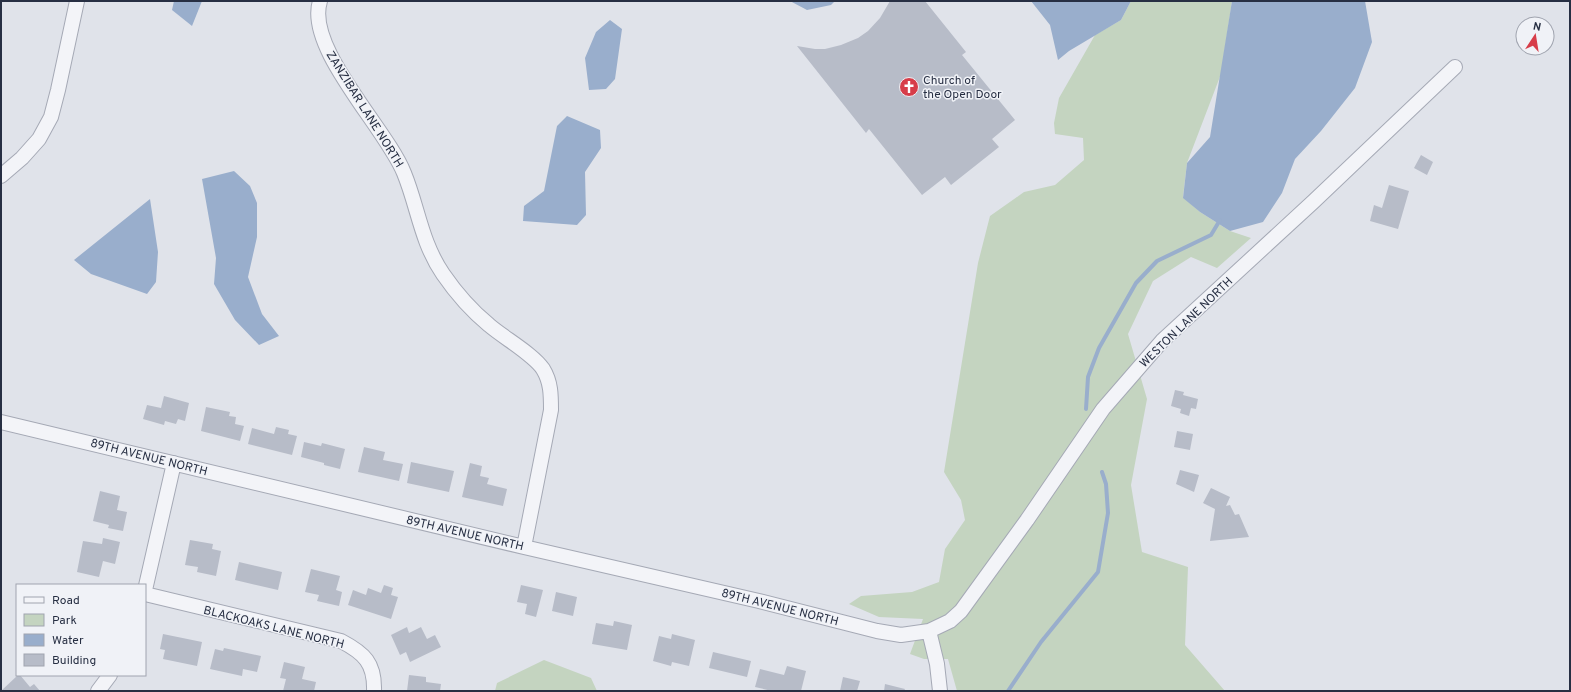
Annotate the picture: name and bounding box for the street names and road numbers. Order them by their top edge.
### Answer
street label: ZANZIBAR LANE NORTH [322,48,407,171]
street label: WESTON LANE NORTH [1137,274,1237,372]
street label: 89TH AVENUE NORTH [88,436,209,480]
street label: 89TH AVENUE NORTH [404,513,525,555]
street label: 89TH AVENUE NORTH [719,586,840,630]
street label: BLACKOAKS LANE NORTH [202,603,346,653]

